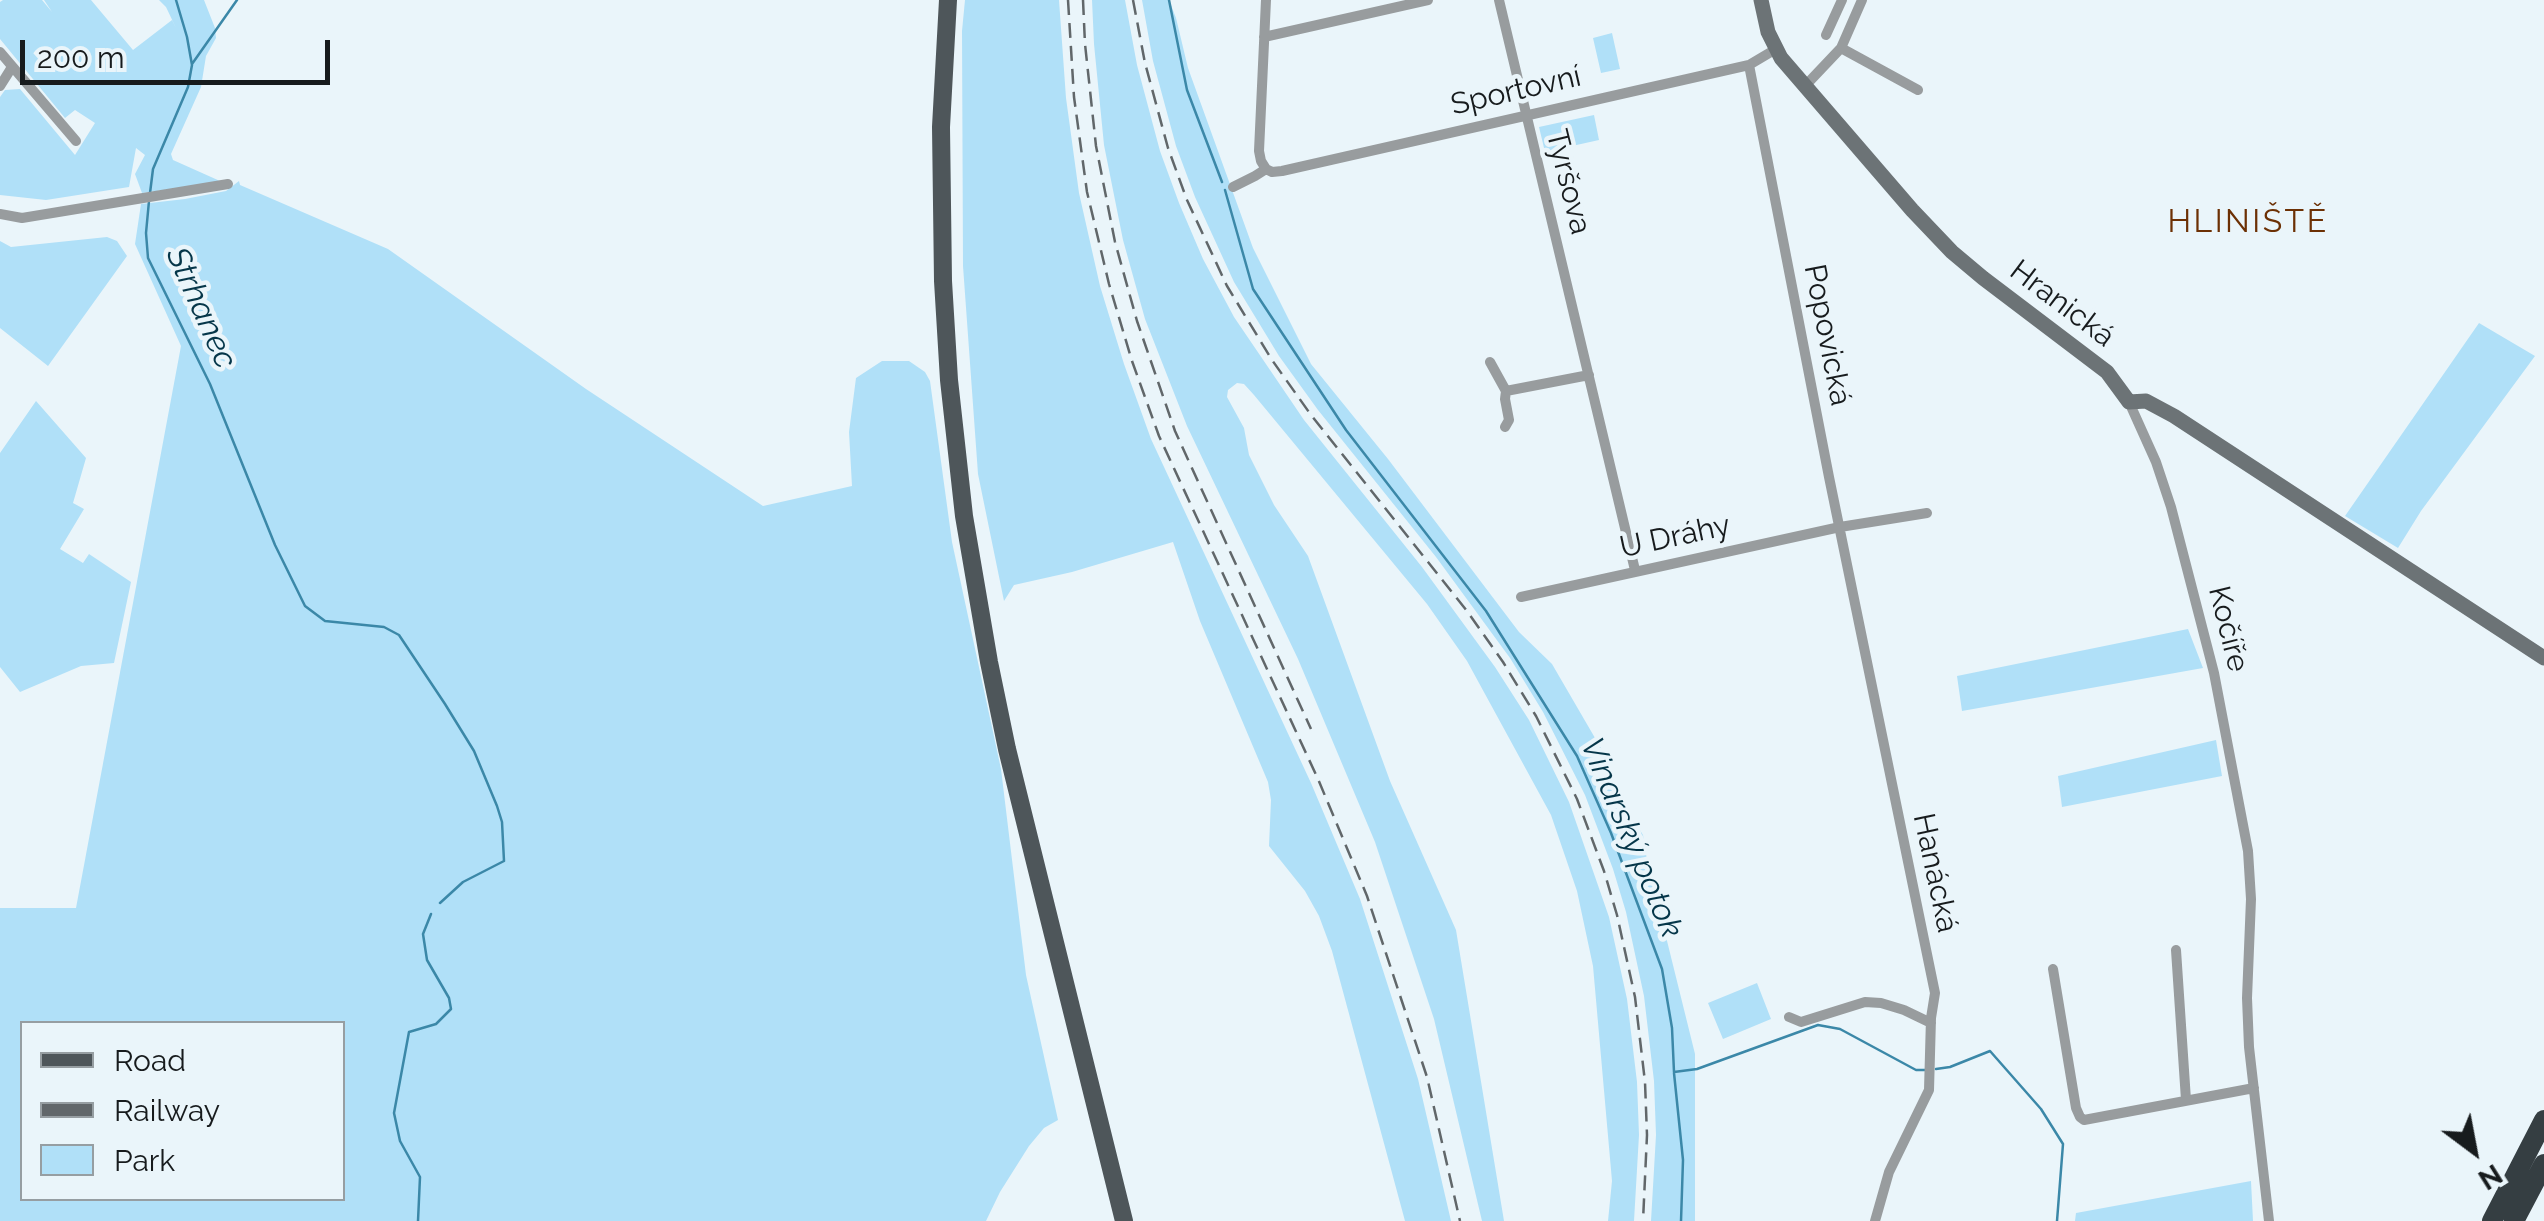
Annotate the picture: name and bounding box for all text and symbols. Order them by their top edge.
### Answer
scale bar [25,20,335,82]
text: 200 m [37,40,125,75]
street label: Sportovní [1448,59,1584,123]
street label: Tyršova [1538,126,1598,238]
district label: HLINIŠTĚ [2167,203,2329,241]
water label: Strhanec [157,241,245,375]
street label: Hranická [2003,253,2121,355]
street label: Popovická [1796,261,1858,409]
street label: U Dráhy [1617,508,1733,566]
street label: Kočíře [2200,582,2256,676]
water label: Vinarský potok [1572,732,1690,944]
street label: Hanácká [1905,810,1965,936]
legend [20,1021,345,1201]
text: Road [114,1043,186,1078]
text: Railway [114,1093,220,1128]
north arrow [2424,1101,2524,1201]
text: Park [114,1143,175,1178]
text: N [2472,1157,2508,1197]

